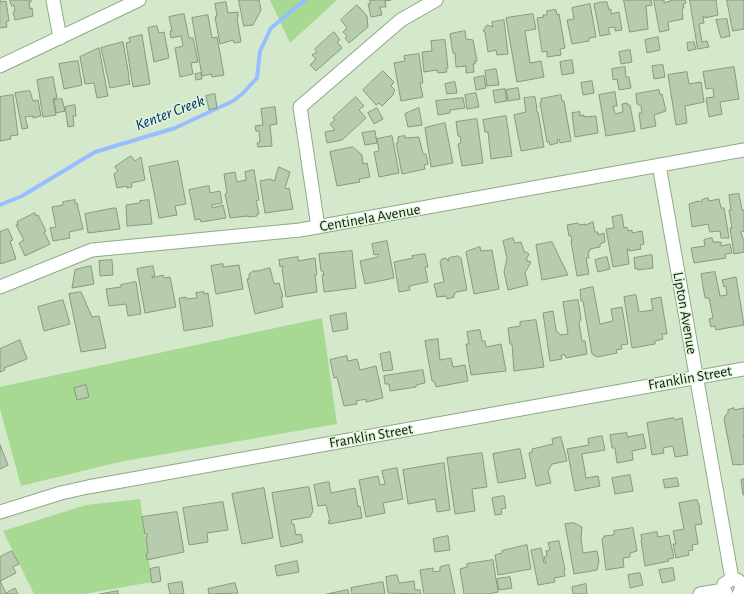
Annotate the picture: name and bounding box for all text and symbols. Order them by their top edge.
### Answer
water label: Kenter Creek [133,91,207,135]
street label: Centinela Avenue [318,200,422,236]
street label: Lipton Avenue [669,270,701,356]
street label: Franklin Street [647,362,733,394]
street label: Franklin Street [328,420,414,452]

